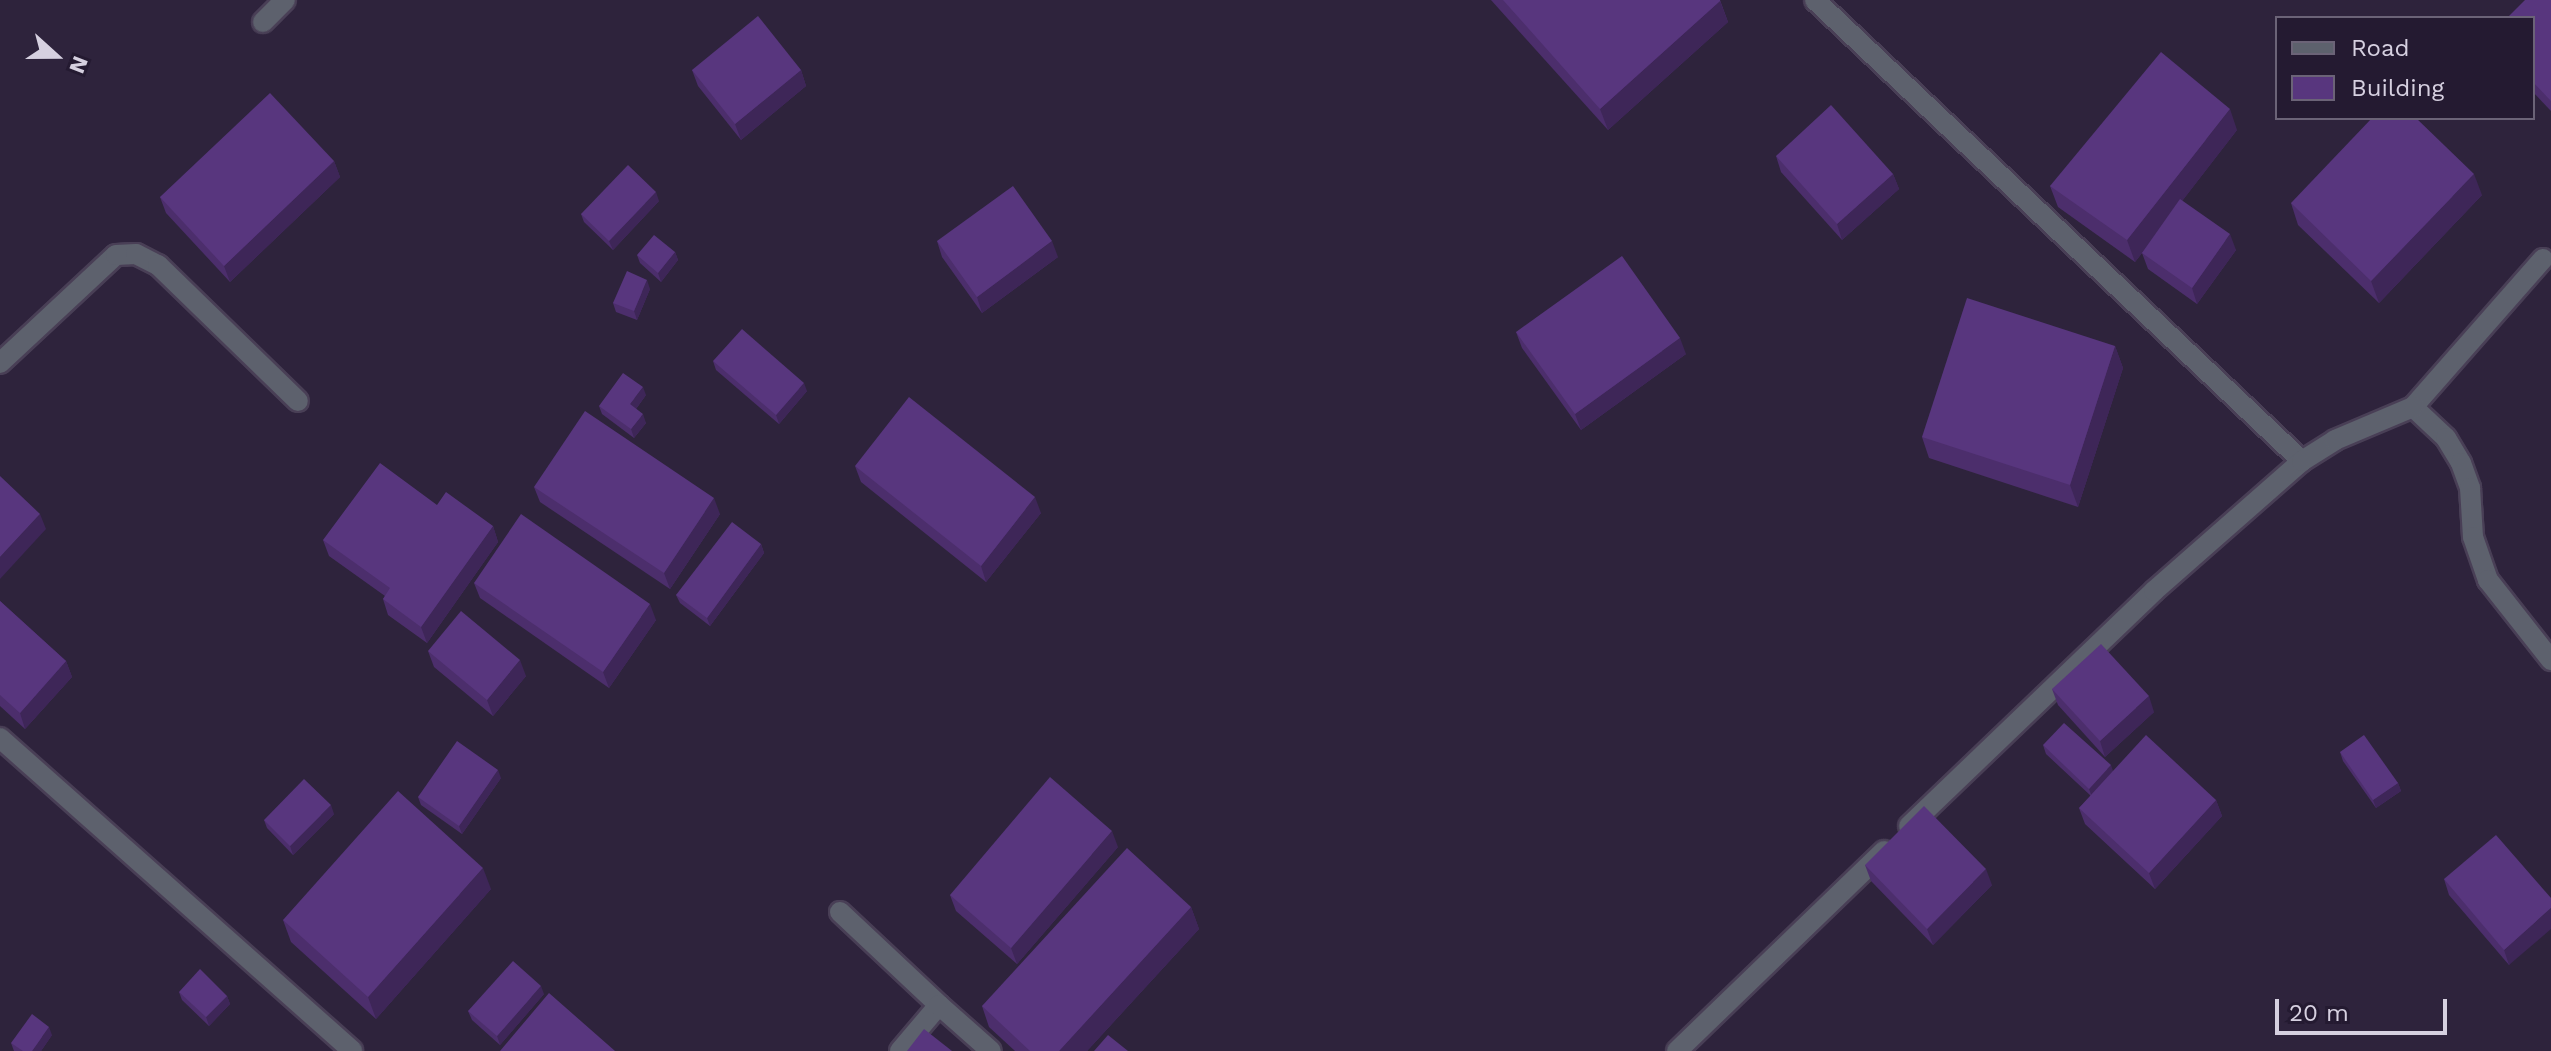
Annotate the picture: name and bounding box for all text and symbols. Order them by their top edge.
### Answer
north arrow [16,16,96,96]
legend [2275,16,2535,120]
text: Road [2351,34,2410,62]
text: N [64,53,93,77]
text: Building [2351,74,2444,102]
scale bar [2279,983,2451,1033]
text: 20 m [2289,999,2349,1027]

